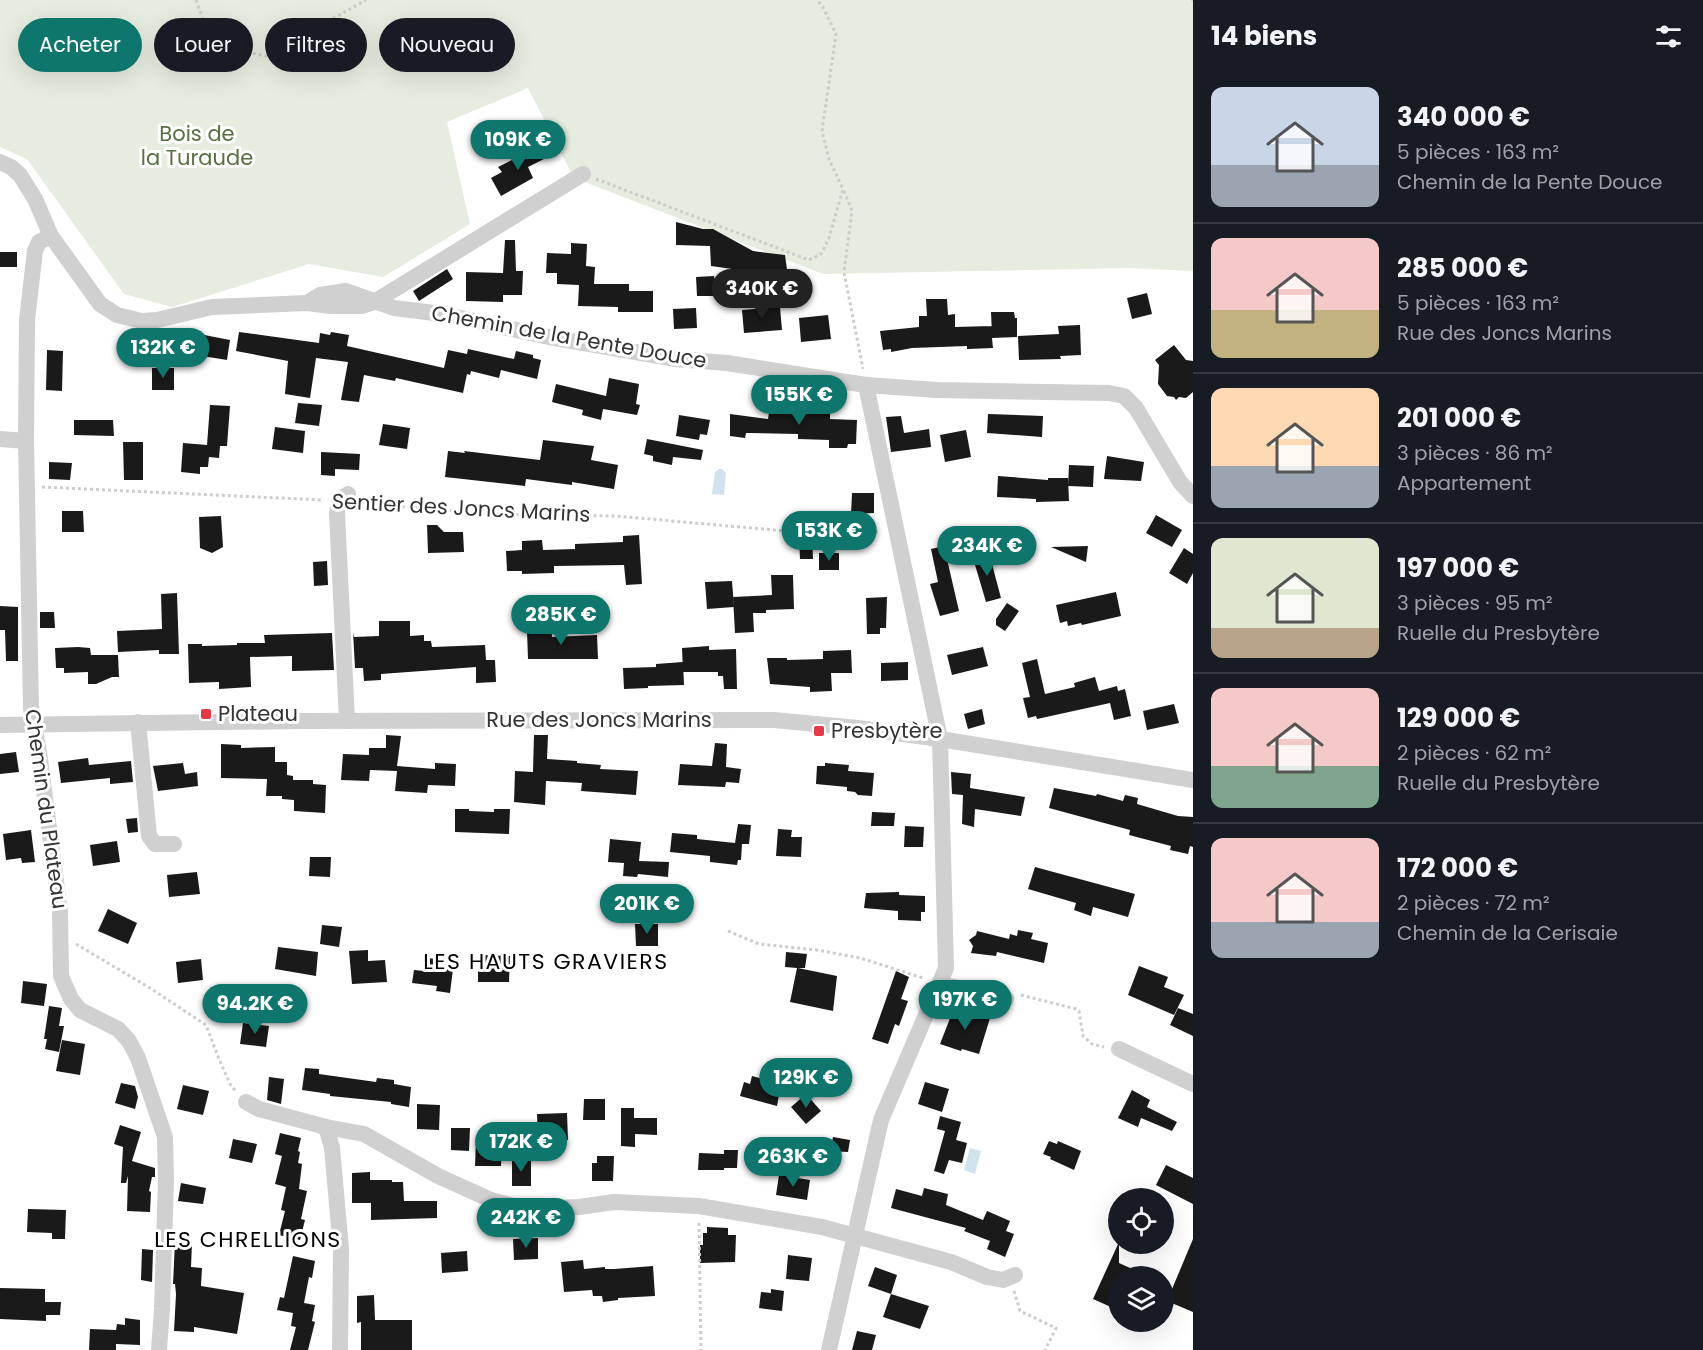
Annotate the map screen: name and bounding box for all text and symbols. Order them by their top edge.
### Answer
chip: Acheter [18,18,142,72]
chip: Louer [154,18,253,72]
chip: Filtres [265,18,367,72]
chip: Nouveau [379,18,515,72]
text: 14 biens [1211,18,1317,54]
icon: filters [1652,20,1685,53]
text: 340 000 € [1397,99,1530,135]
icon: home [1259,111,1331,183]
park label: Bois de la Turaude [141,119,253,172]
pin: 109K € [469,120,567,171]
text: 109K € [485,125,551,153]
text: 5 pièces · 163 m² [1397,138,1559,166]
text: Chemin de la Pente Douce [1397,168,1662,196]
text: 285 000 € [1397,250,1528,286]
icon: home [1259,262,1331,334]
pin: 340K € [713,269,811,320]
text: 340K € [726,274,798,302]
text: 5 pièces · 163 m² [1397,289,1559,317]
street label: Chemin de la Pente Douce [429,298,709,375]
text: Rue des Joncs Marins [1397,319,1612,347]
pin: 132K € [114,328,212,379]
text: 132K € [130,333,196,361]
pin: 155K € [750,375,848,426]
text: 155K € [765,380,833,408]
text: 201 000 € [1397,400,1521,436]
icon: home [1259,412,1331,484]
text: 3 pièces · 86 m² [1397,439,1553,467]
text: Appartement [1397,469,1531,497]
street label: Sentier des Joncs Marins [331,486,591,529]
pin: 153K € [780,511,878,562]
text: 153K € [796,516,862,544]
pin: 234K € [938,526,1036,577]
text: 234K € [951,531,1023,559]
text: 197 000 € [1397,550,1519,586]
icon: home [1259,562,1331,634]
text: 3 pièces · 95 m² [1397,589,1553,617]
pin: 285K € [512,595,610,646]
text: 285K € [525,600,597,628]
text: Ruelle du Presbytère [1397,619,1600,647]
place label: Plateau [218,699,298,728]
text: 129 000 € [1397,700,1520,736]
street label: Rue des Joncs Marins [486,705,712,734]
street label: Chemin du Plateau [18,707,75,911]
marker: Plateau [199,707,213,721]
icon: home [1259,712,1331,784]
place label: Presbytère [831,716,943,745]
marker: Presbytère [812,724,826,738]
text: 2 pièces · 62 m² [1397,739,1551,767]
text: Ruelle du Presbytère [1397,769,1600,797]
text: 172 000 € [1397,850,1518,886]
icon: home [1259,862,1331,934]
pin: 201K € [598,884,696,935]
text: 201K € [614,889,680,917]
text: 2 pièces · 72 m² [1397,889,1550,917]
text: Chemin de la Cerisaie [1397,919,1618,947]
district label: LES HAUTS GRAVIERS [423,946,669,977]
pin: 197K € [916,980,1014,1031]
pin: 94.2K € [200,984,310,1035]
text: 197K € [933,985,997,1013]
text: 94.2K € [217,989,294,1017]
pin: 129K € [757,1058,855,1109]
text: 129K € [773,1063,839,1091]
pin: 172K € [472,1122,570,1173]
text: 172K € [489,1127,553,1155]
pin: 263K € [744,1137,842,1188]
text: 263K € [758,1142,828,1170]
map controls [1108,1188,1174,1332]
button: locate [1108,1188,1174,1254]
pin: 242K € [477,1198,575,1249]
text: 242K € [491,1203,561,1231]
district label: LES CHRELLIONS [154,1224,342,1255]
button: layers [1108,1266,1174,1332]

